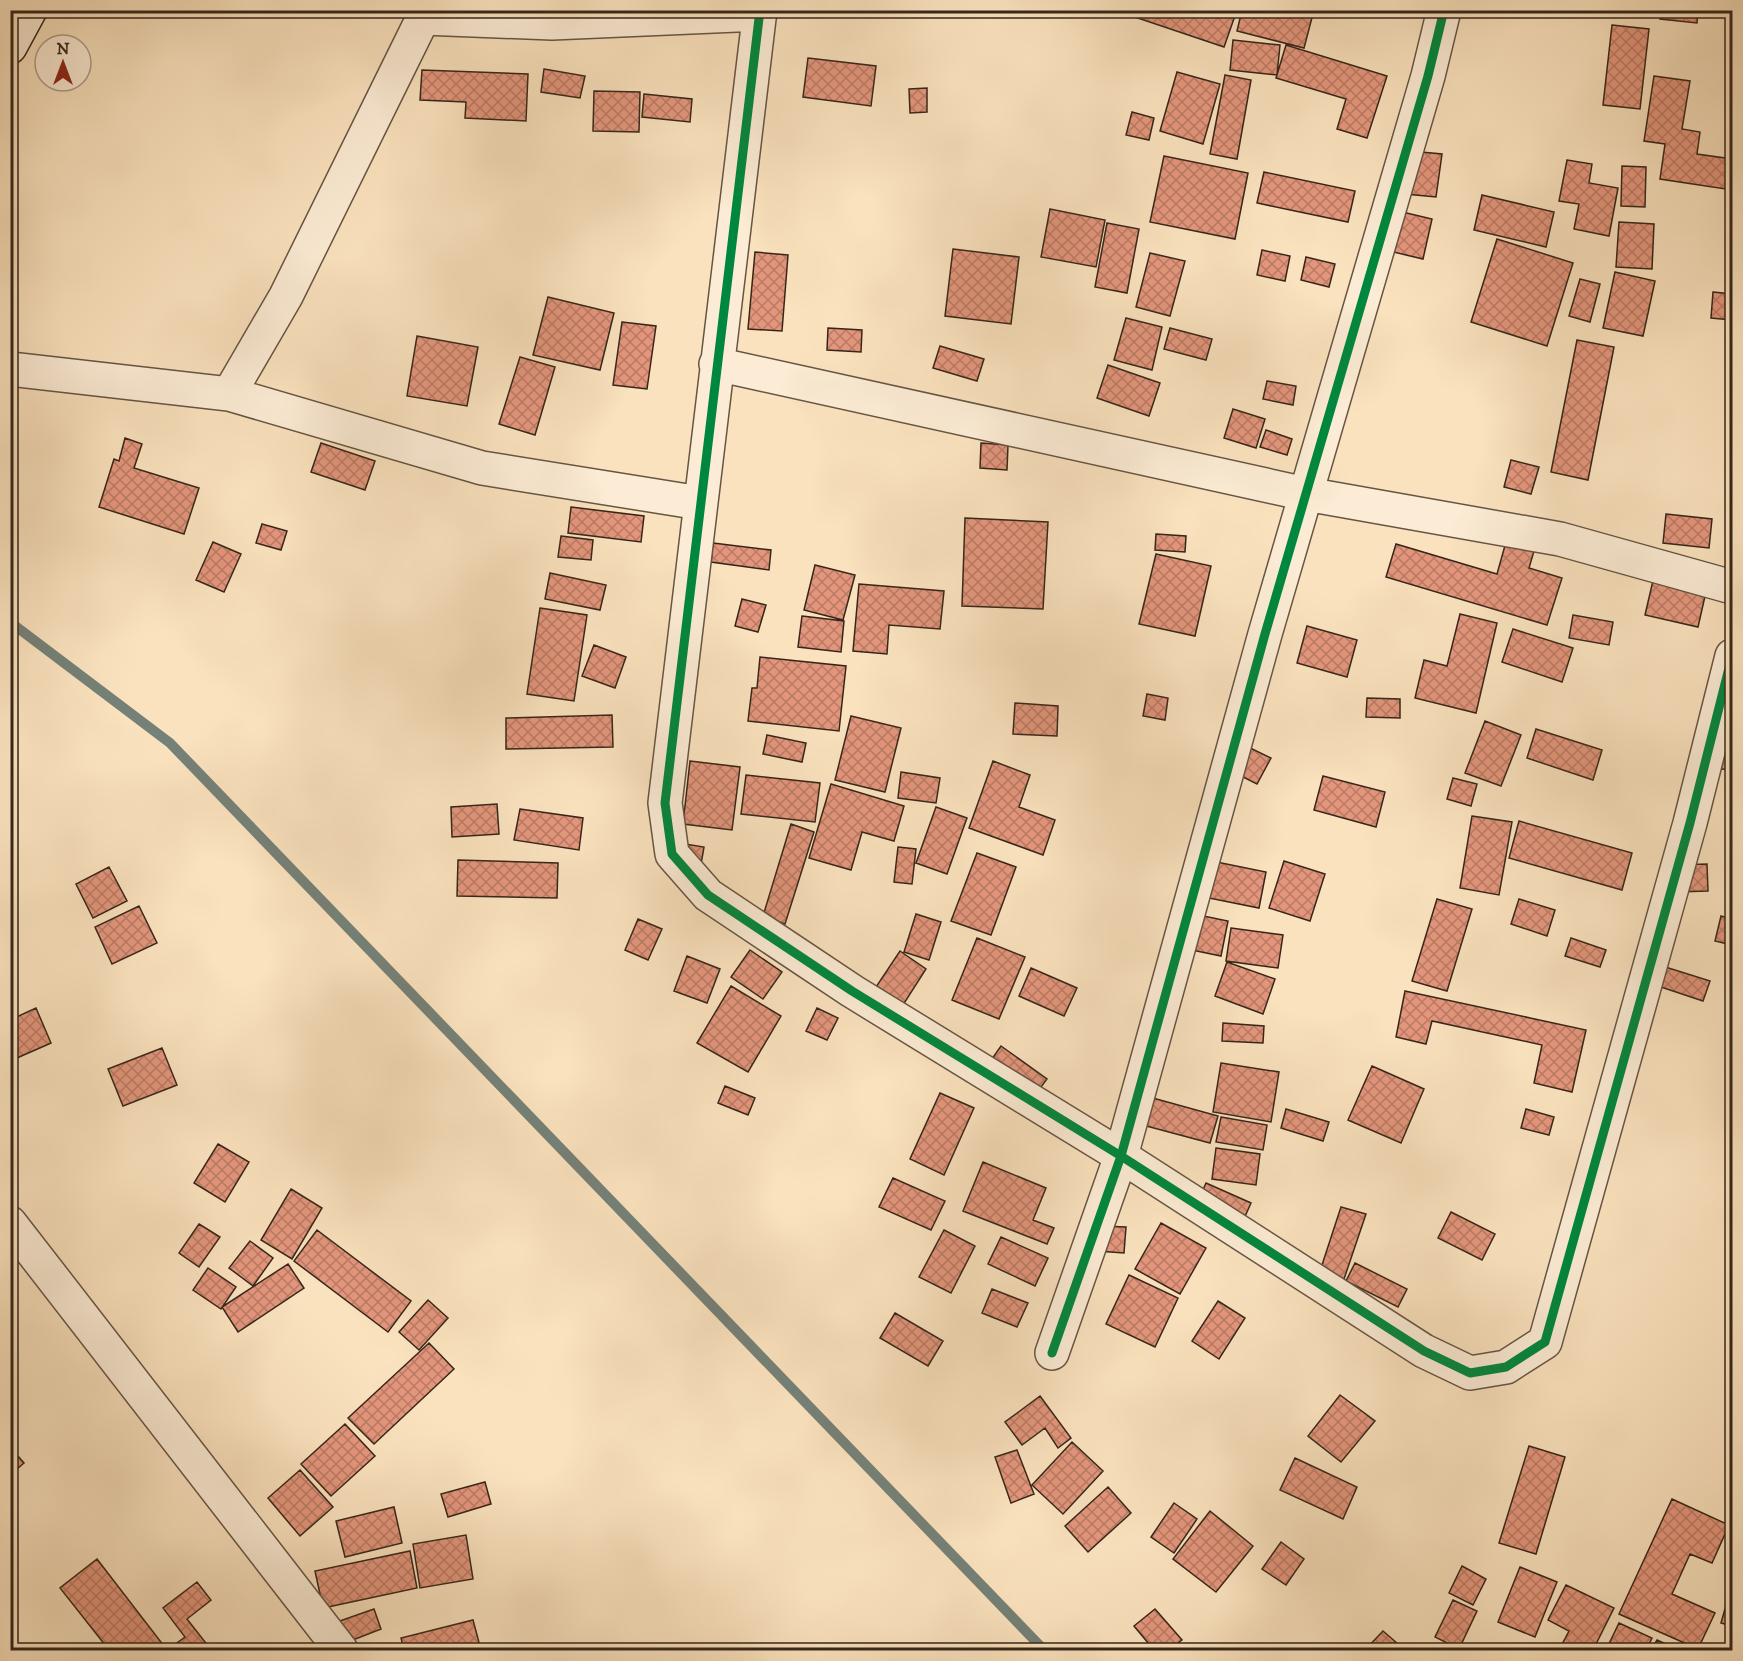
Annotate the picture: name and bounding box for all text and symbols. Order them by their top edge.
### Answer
north arrow [33,33,93,93]
text: N [56,39,70,59]

